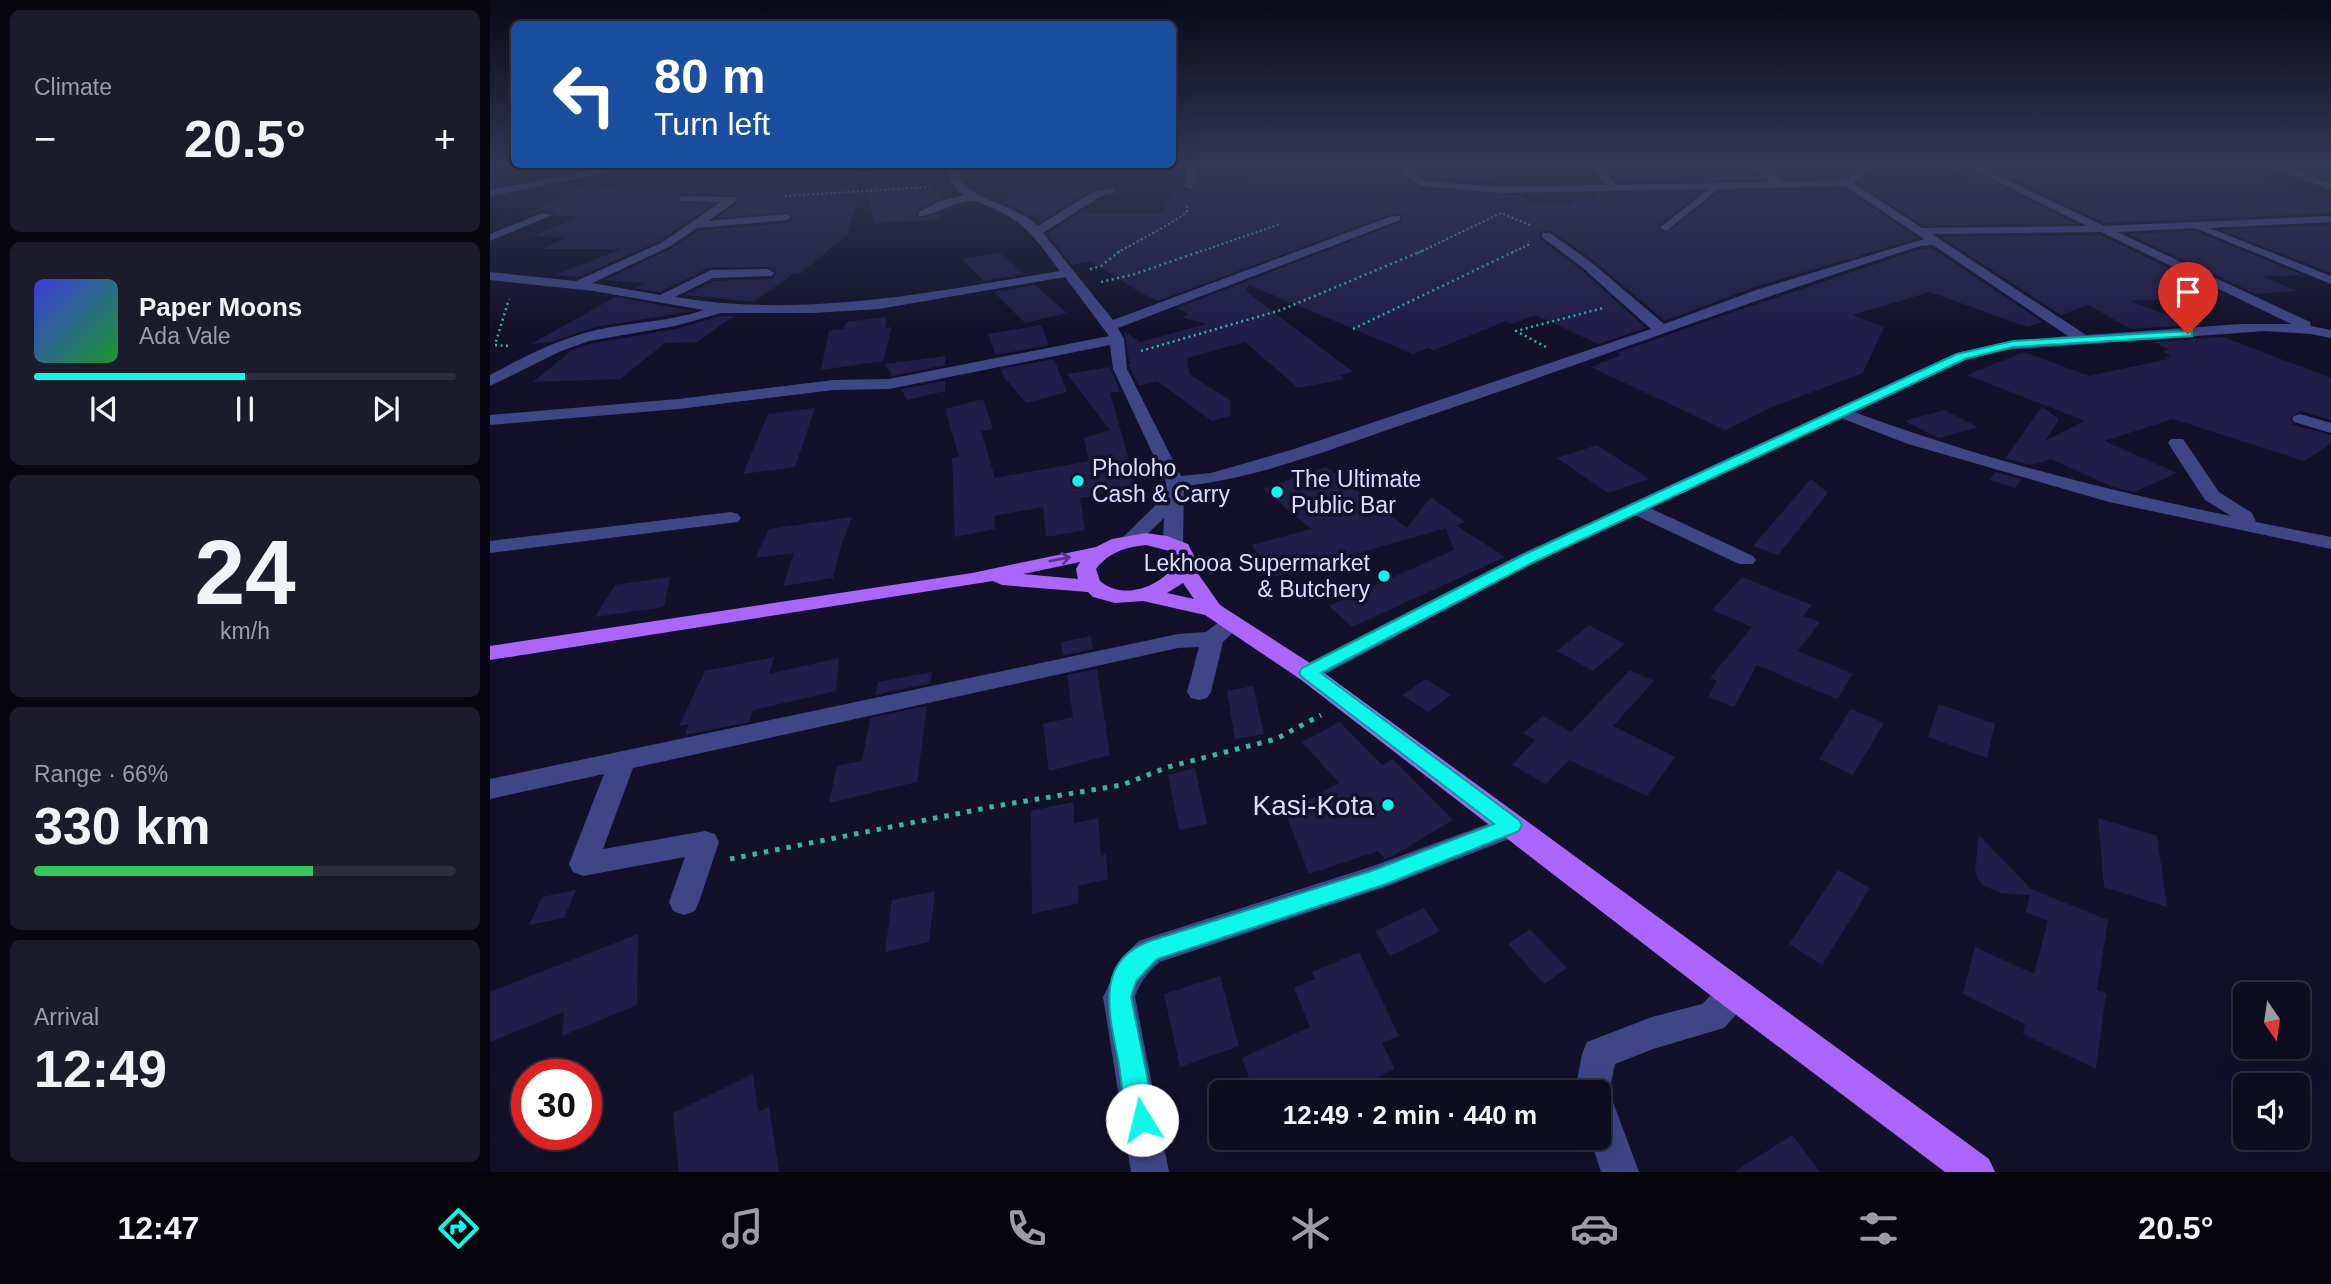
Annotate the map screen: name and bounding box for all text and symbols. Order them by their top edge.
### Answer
icon: left [539,49,630,140]
text: 80 m [654,49,766,103]
text: Climate [34,74,112,100]
text: Turn left [654,106,770,142]
text: 20.5° [184,110,306,168]
text: − [34,118,56,160]
text: + [434,118,456,160]
pin [2158,262,2218,334]
icon: arrive [2169,273,2207,311]
text: Paper Moons [139,292,302,322]
text: Ada Vale [139,323,231,349]
icon: previous [85,390,123,428]
icon: pause [226,390,264,428]
icon: next [367,390,405,428]
place label: Pholoho Cash & Carry [1092,455,1231,507]
place label: The Ultimate Public Bar [1291,466,1421,518]
marker: Pholoho Cash & Carry [1070,473,1086,489]
marker: The Ultimate Public Bar [1269,484,1285,500]
text: 24 [194,522,296,623]
place label: Lekhooa Supermarket & Butchery [1144,550,1371,602]
one-way arrow [1048,551,1071,565]
marker: Lekhooa Supermarket & Butchery [1376,568,1392,584]
text: km/h [220,618,270,644]
text: Range · 66% [34,761,168,787]
place label: Kasi-Kota [1253,790,1374,821]
text: 330 km [34,797,210,855]
marker: Kasi-Kota [1380,797,1396,813]
north arrow [2233,982,2310,1059]
map controls [2233,982,2310,1150]
text: Arrival [34,1004,99,1030]
text: 12:49 [34,1040,167,1098]
speed limit sign: 30 [511,1059,602,1150]
button: sound [2233,1073,2310,1150]
position arrow [1105,1083,1179,1157]
text: 12:49 · 2 min · 440 m [1283,1100,1537,1130]
icon: directions [434,1204,483,1253]
icon: music [718,1204,767,1253]
icon: phone [1002,1204,1051,1253]
icon: climate [1286,1204,1335,1253]
icon: car [1570,1204,1619,1253]
icon: filters [1854,1204,1903,1253]
text: 12:47 [118,1210,199,1246]
text: 20.5° [2138,1210,2213,1246]

